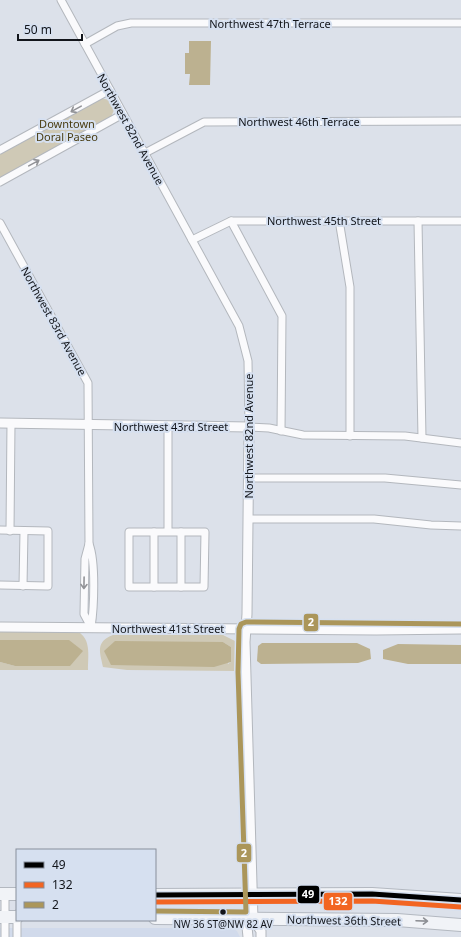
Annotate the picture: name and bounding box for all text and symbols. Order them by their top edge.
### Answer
scale bar [18,16,82,42]
street label: Northwest 47th Terrace [209,16,331,31]
text: 50 m [24,21,52,38]
street label: Northwest 82nd Avenue [94,71,168,187]
one-way arrow [70,105,82,113]
street label: Northwest 46th Terrace [238,114,360,129]
park label: Downtown Doral Paseo [36,116,98,144]
one-way arrow [28,159,40,167]
street label: Northwest 45th Street [267,213,381,228]
street label: Northwest 83rd Avenue [18,264,90,378]
street label: Northwest 82nd Avenue [241,374,256,498]
street label: Northwest 43rd Street [114,419,228,434]
one-way arrow [80,576,88,589]
line badge: 2 [303,613,319,632]
text: 2 [308,614,314,629]
street label: Northwest 41st Street [112,621,224,636]
line badge: 2 [236,843,252,863]
text: 2 [241,845,247,860]
legend [16,849,156,921]
text: 49 [52,856,66,873]
text: 132 [52,876,73,893]
line badge: 49 [297,885,320,904]
text: 49 [302,886,314,901]
line badge: 132 [323,892,353,911]
text: 132 [329,893,347,908]
text: 2 [52,896,59,913]
marker: NW 36 ST@NW 82 AV [218,907,228,917]
street label: Northwest 36th Street [287,912,401,928]
place label: NW 36 ST@NW 82 AV [173,917,273,931]
one-way arrow [415,917,428,925]

